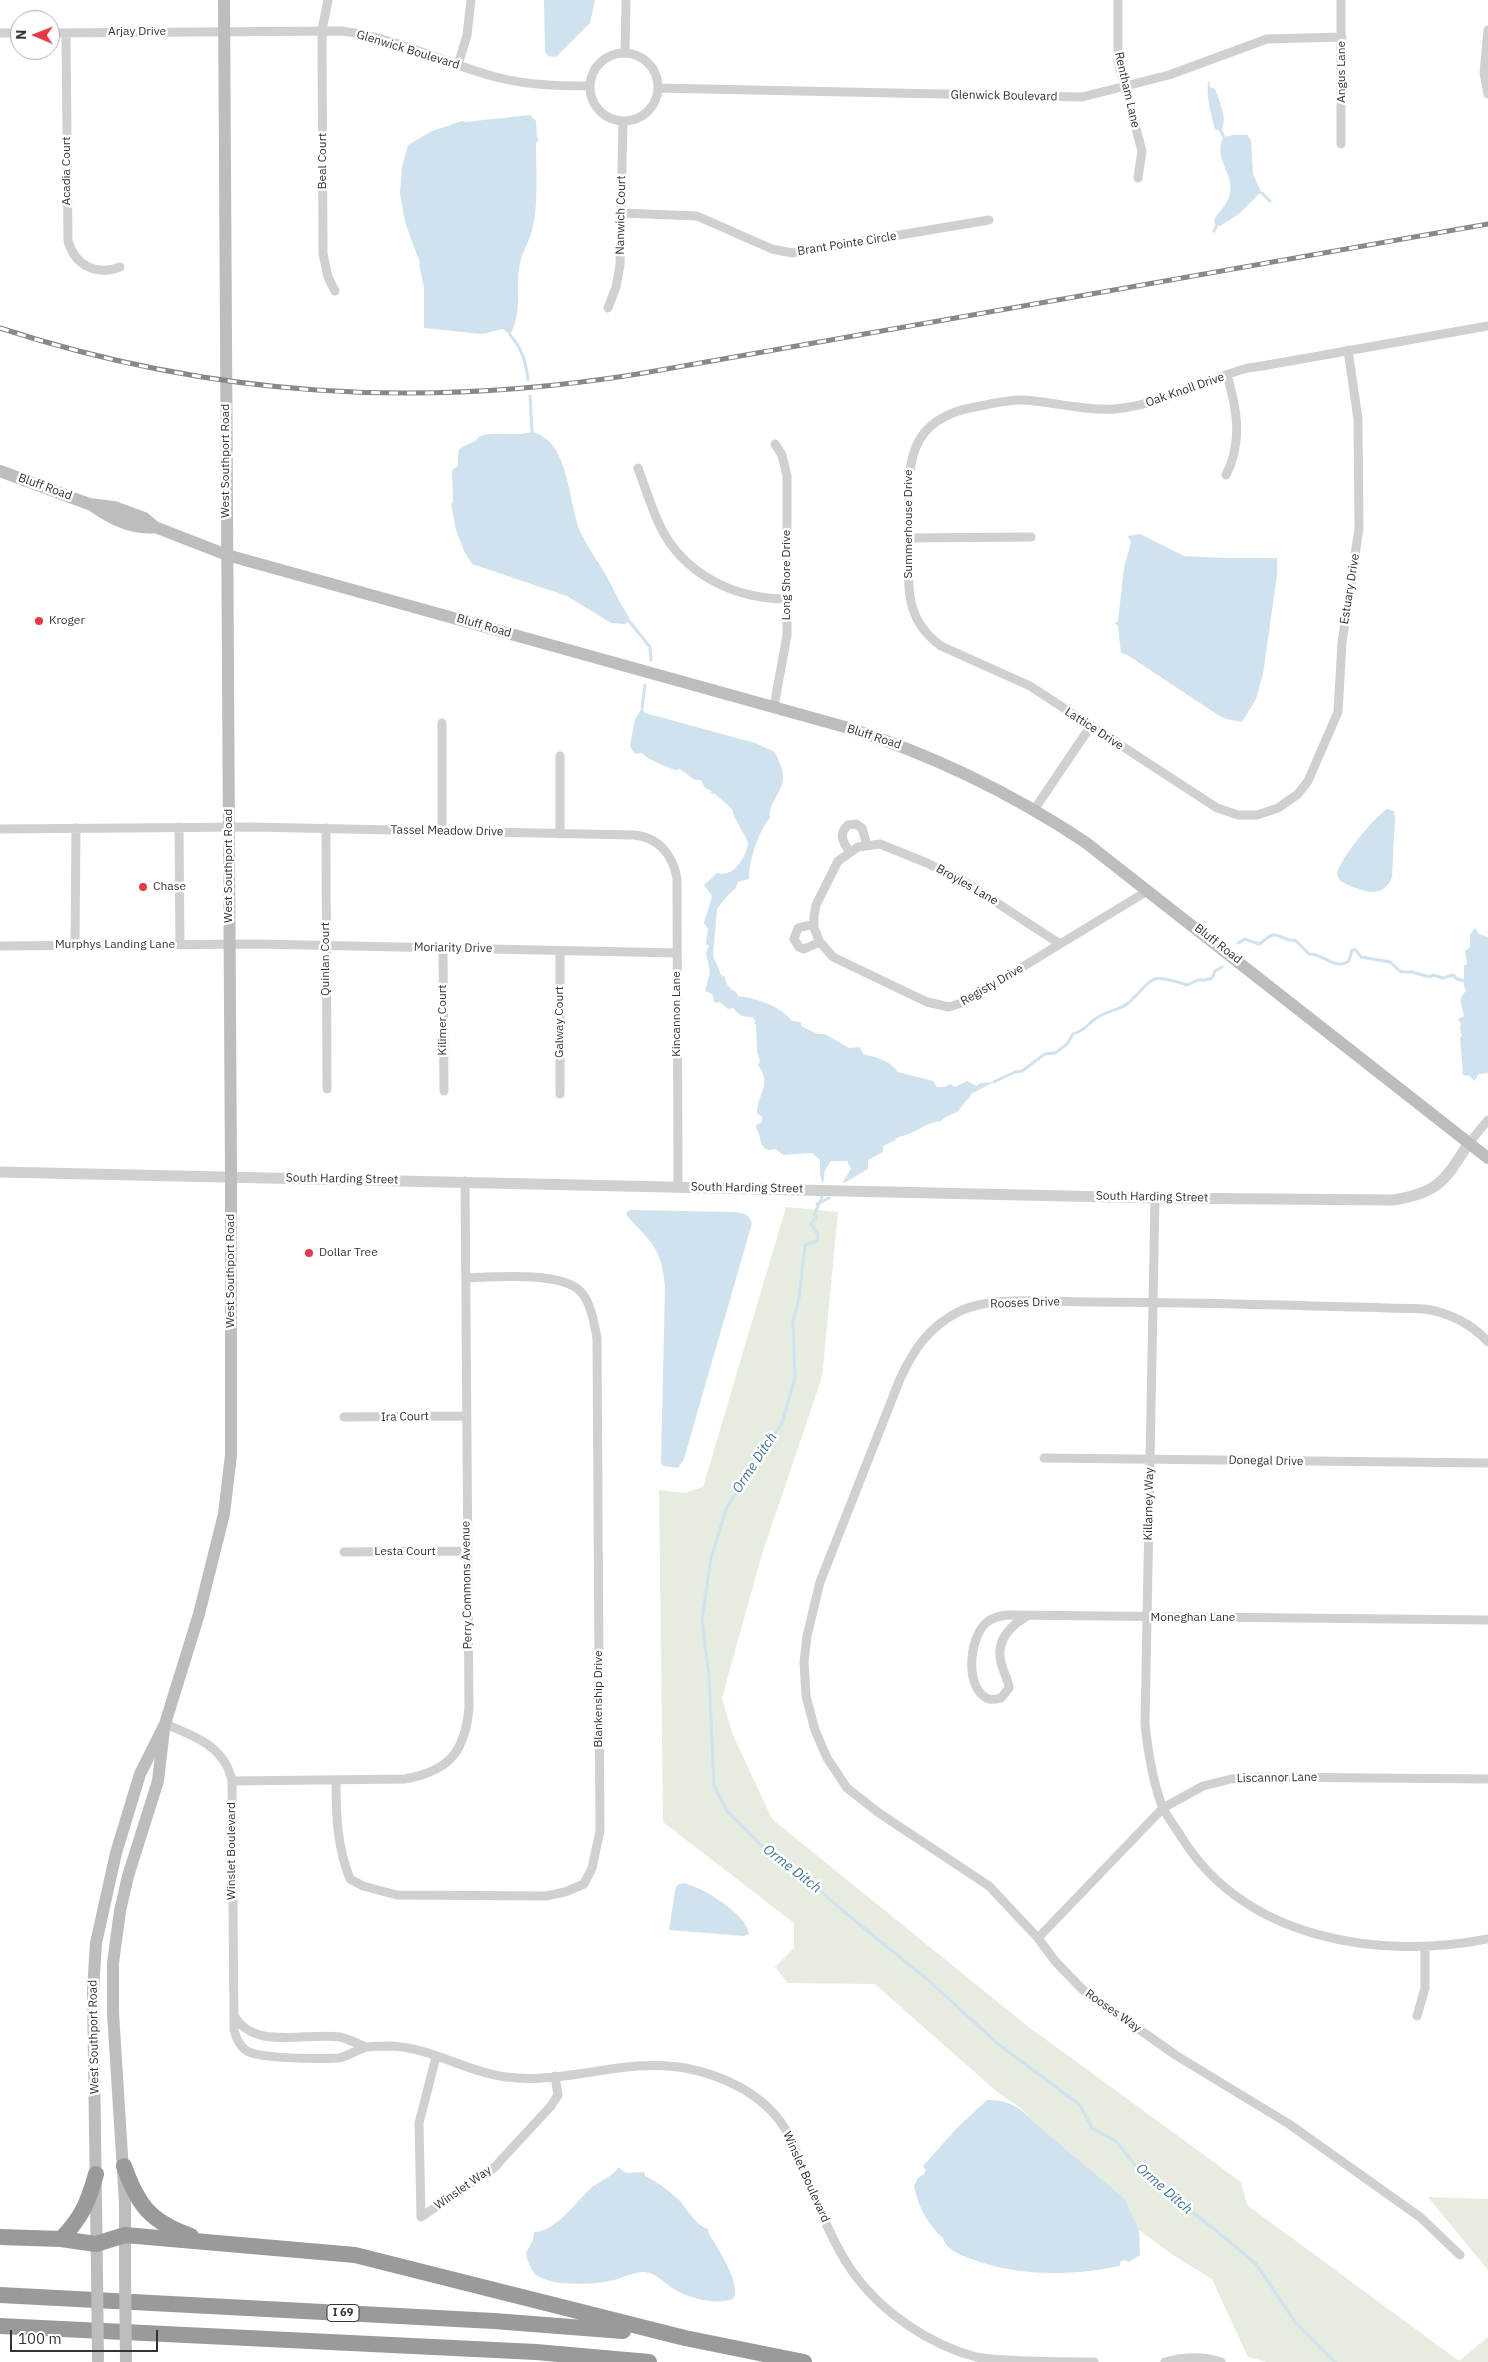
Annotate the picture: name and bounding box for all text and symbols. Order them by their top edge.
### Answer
north arrow [10,10,60,60]
street label: Arjay Drive [108,25,166,39]
street label: Glenwick Boulevard [355,27,461,73]
text: N [12,30,30,40]
street label: Angus Lane [1335,41,1349,103]
street label: Rentham Lane [1111,51,1143,129]
street label: Glenwick Boulevard [950,88,1058,104]
street label: Beal Court [316,133,330,189]
street label: Acadia Court [60,137,74,205]
street label: Nanwich Court [613,175,629,255]
street label: Brant Pointe Circle [796,229,898,259]
street label: Oak Knoll Drive [1144,370,1226,410]
street label: West Southport Road [219,404,233,518]
street label: Summerhouse Drive [902,469,916,579]
street label: Bluff Road [16,471,74,503]
street label: Long Shore Drive [780,530,794,620]
street label: Estuary Drive [1337,553,1363,625]
street label: Bluff Road [455,611,513,641]
place label: Kroger [49,614,85,628]
marker: Kroger [33,615,45,627]
street label: Lattice Drive [1062,705,1126,753]
street label: Bluff Road [845,721,903,753]
street label: West Southport Road [222,809,236,923]
street label: Tassel Meadow Drive [390,823,504,839]
street label: Broyles Lane [933,861,1001,909]
place label: Chase [153,880,186,894]
marker: Chase [137,881,149,893]
street label: Bluff Road [1191,921,1245,967]
street label: Quinlan Court [319,922,333,996]
street label: Murphys Landing Lane [55,938,175,952]
street label: Moriarity Drive [414,940,492,956]
street label: Registy Drive [958,961,1026,1009]
street label: Kincannon Lane [670,971,684,1057]
street label: Kilimer Court [436,985,450,1055]
street label: Galway Court [553,986,567,1058]
street label: South Harding Street [286,1171,398,1187]
street label: South Harding Street [691,1180,803,1196]
street label: South Harding Street [1096,1189,1208,1205]
street label: West Southport Road [224,1214,238,1328]
place label: Dollar Tree [319,1246,378,1260]
marker: Dollar Tree [303,1247,315,1259]
street label: Rooses Drive [990,1295,1060,1311]
street label: Ira Court [381,1409,429,1425]
water label: Orme Ditch [729,1430,781,1496]
street label: Donegal Drive [1228,1453,1304,1469]
street label: Killarney Way [1141,1467,1157,1541]
street label: Perry Commons Avenue [459,1520,475,1650]
street label: Lesta Court [374,1545,436,1559]
street label: Moneghan Lane [1151,1611,1235,1625]
street label: Blankenship Drive [592,1650,606,1748]
street label: Liscannor Lane [1237,1770,1317,1786]
street label: Winslet Boulevard [225,1802,239,1900]
water label: Orme Ditch [760,1841,824,1897]
street label: West Southport Road [86,1980,102,2094]
street label: Rooses Way [1082,1986,1144,2036]
street label: Winslet Boulevard [780,2129,832,2225]
water label: Orme Ditch [1132,2160,1196,2218]
street label: Winslet Way [432,2163,494,2213]
road number: I 69 [327,2304,359,2322]
scale bar [12,2320,160,2352]
text: 100 m [18,2329,62,2348]

